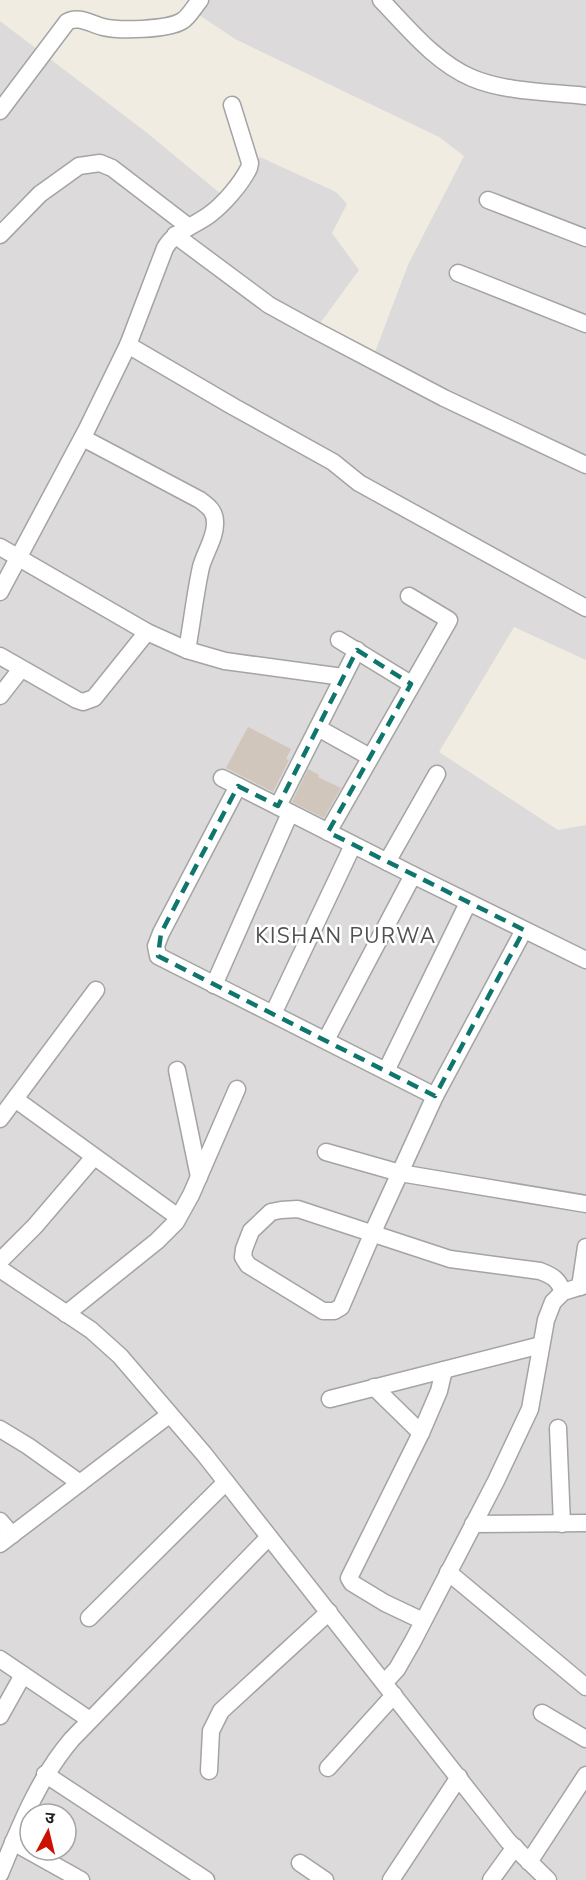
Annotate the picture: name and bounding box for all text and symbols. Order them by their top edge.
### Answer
district label: KISHAN PURWA [255,922,437,950]
north arrow [18,1802,78,1862]
text: उ [44,1807,56,1830]

